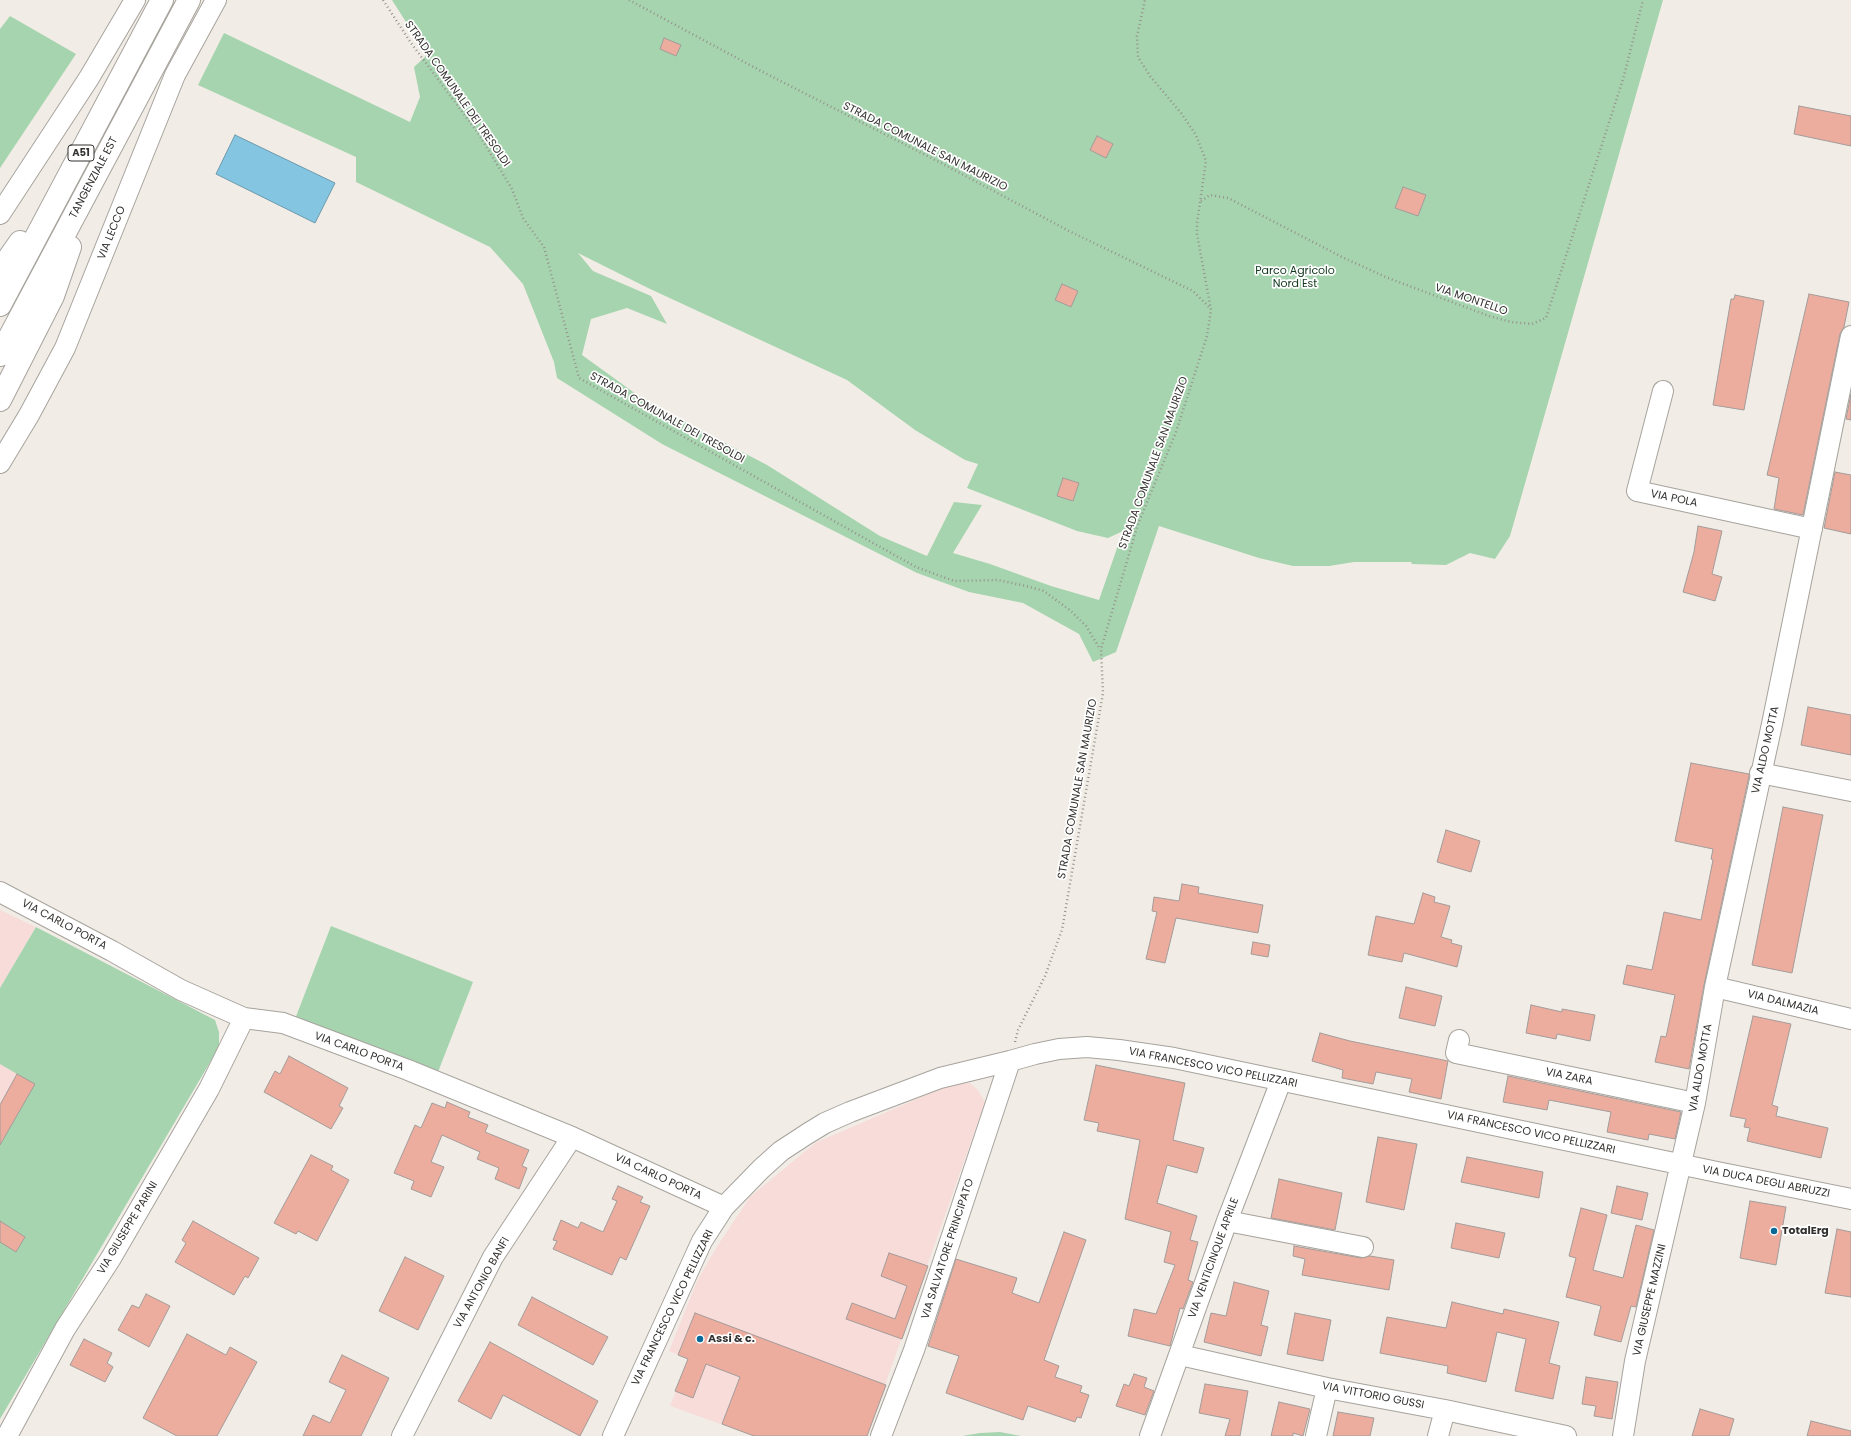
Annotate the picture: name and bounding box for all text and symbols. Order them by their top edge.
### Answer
street label: STRADA COMUNALE DEI TRESOLDI [401,19,513,169]
street label: STRADA COMUNALE SAN MAURIZIO [841,100,1009,194]
street label: TANGENZIALE EST [67,135,121,221]
road number: A51 [68,145,94,161]
street label: VIA LECCO [95,204,129,262]
park label: Parco Agricolo Nord Est [1255,264,1335,290]
street label: VIA MONTELLO [1433,281,1509,319]
street label: STRADA COMUNALE DEI TRESOLDI [587,370,747,466]
street label: STRADA COMUNALE SAN MAURIZIO [1117,375,1191,551]
street label: VIA POLA [1649,488,1699,510]
street label: STRADA COMUNALE SAN MAURIZIO [1056,698,1100,880]
street label: VIA ALDO MOTTA [1750,705,1782,795]
street label: VIA CARLO PORTA [19,897,109,953]
street label: VIA DALMAZIA [1746,988,1820,1018]
street label: VIA ALDO MOTTA [1687,1023,1715,1113]
street label: VIA CARLO PORTA [312,1030,406,1074]
street label: VIA FRANCESCO VICO PELLIZZARI [1127,1045,1299,1091]
street label: VIA ZARA [1544,1066,1594,1088]
street label: VIA FRANCESCO VICO PELLIZZARI [1446,1109,1616,1157]
street label: VIA CARLO PORTA [612,1151,704,1203]
street label: VIA DUCA DEGLI ABRUZZI [1701,1163,1831,1201]
street label: VIA SALVATORE PRINCIPATO [919,1177,977,1321]
street label: VIA GIUSEPPE PARINI [95,1179,161,1277]
street label: VIA VENTICINQUE APRILE [1186,1196,1242,1320]
place label: TotalErg [1782,1224,1829,1238]
marker: TotalErg [1769,1226,1779,1236]
street label: VIA FRANCESCO VICO PELLIZZARI [629,1228,717,1388]
street label: VIA ANTONIO BANFI [451,1235,513,1331]
street label: VIA GIUSEPPE MAZZINI [1631,1243,1669,1357]
place label: Assi & c. [708,1332,755,1346]
marker: Assi & c. [695,1334,705,1344]
street label: VIA VITTORIO GUSSI [1321,1380,1425,1412]

